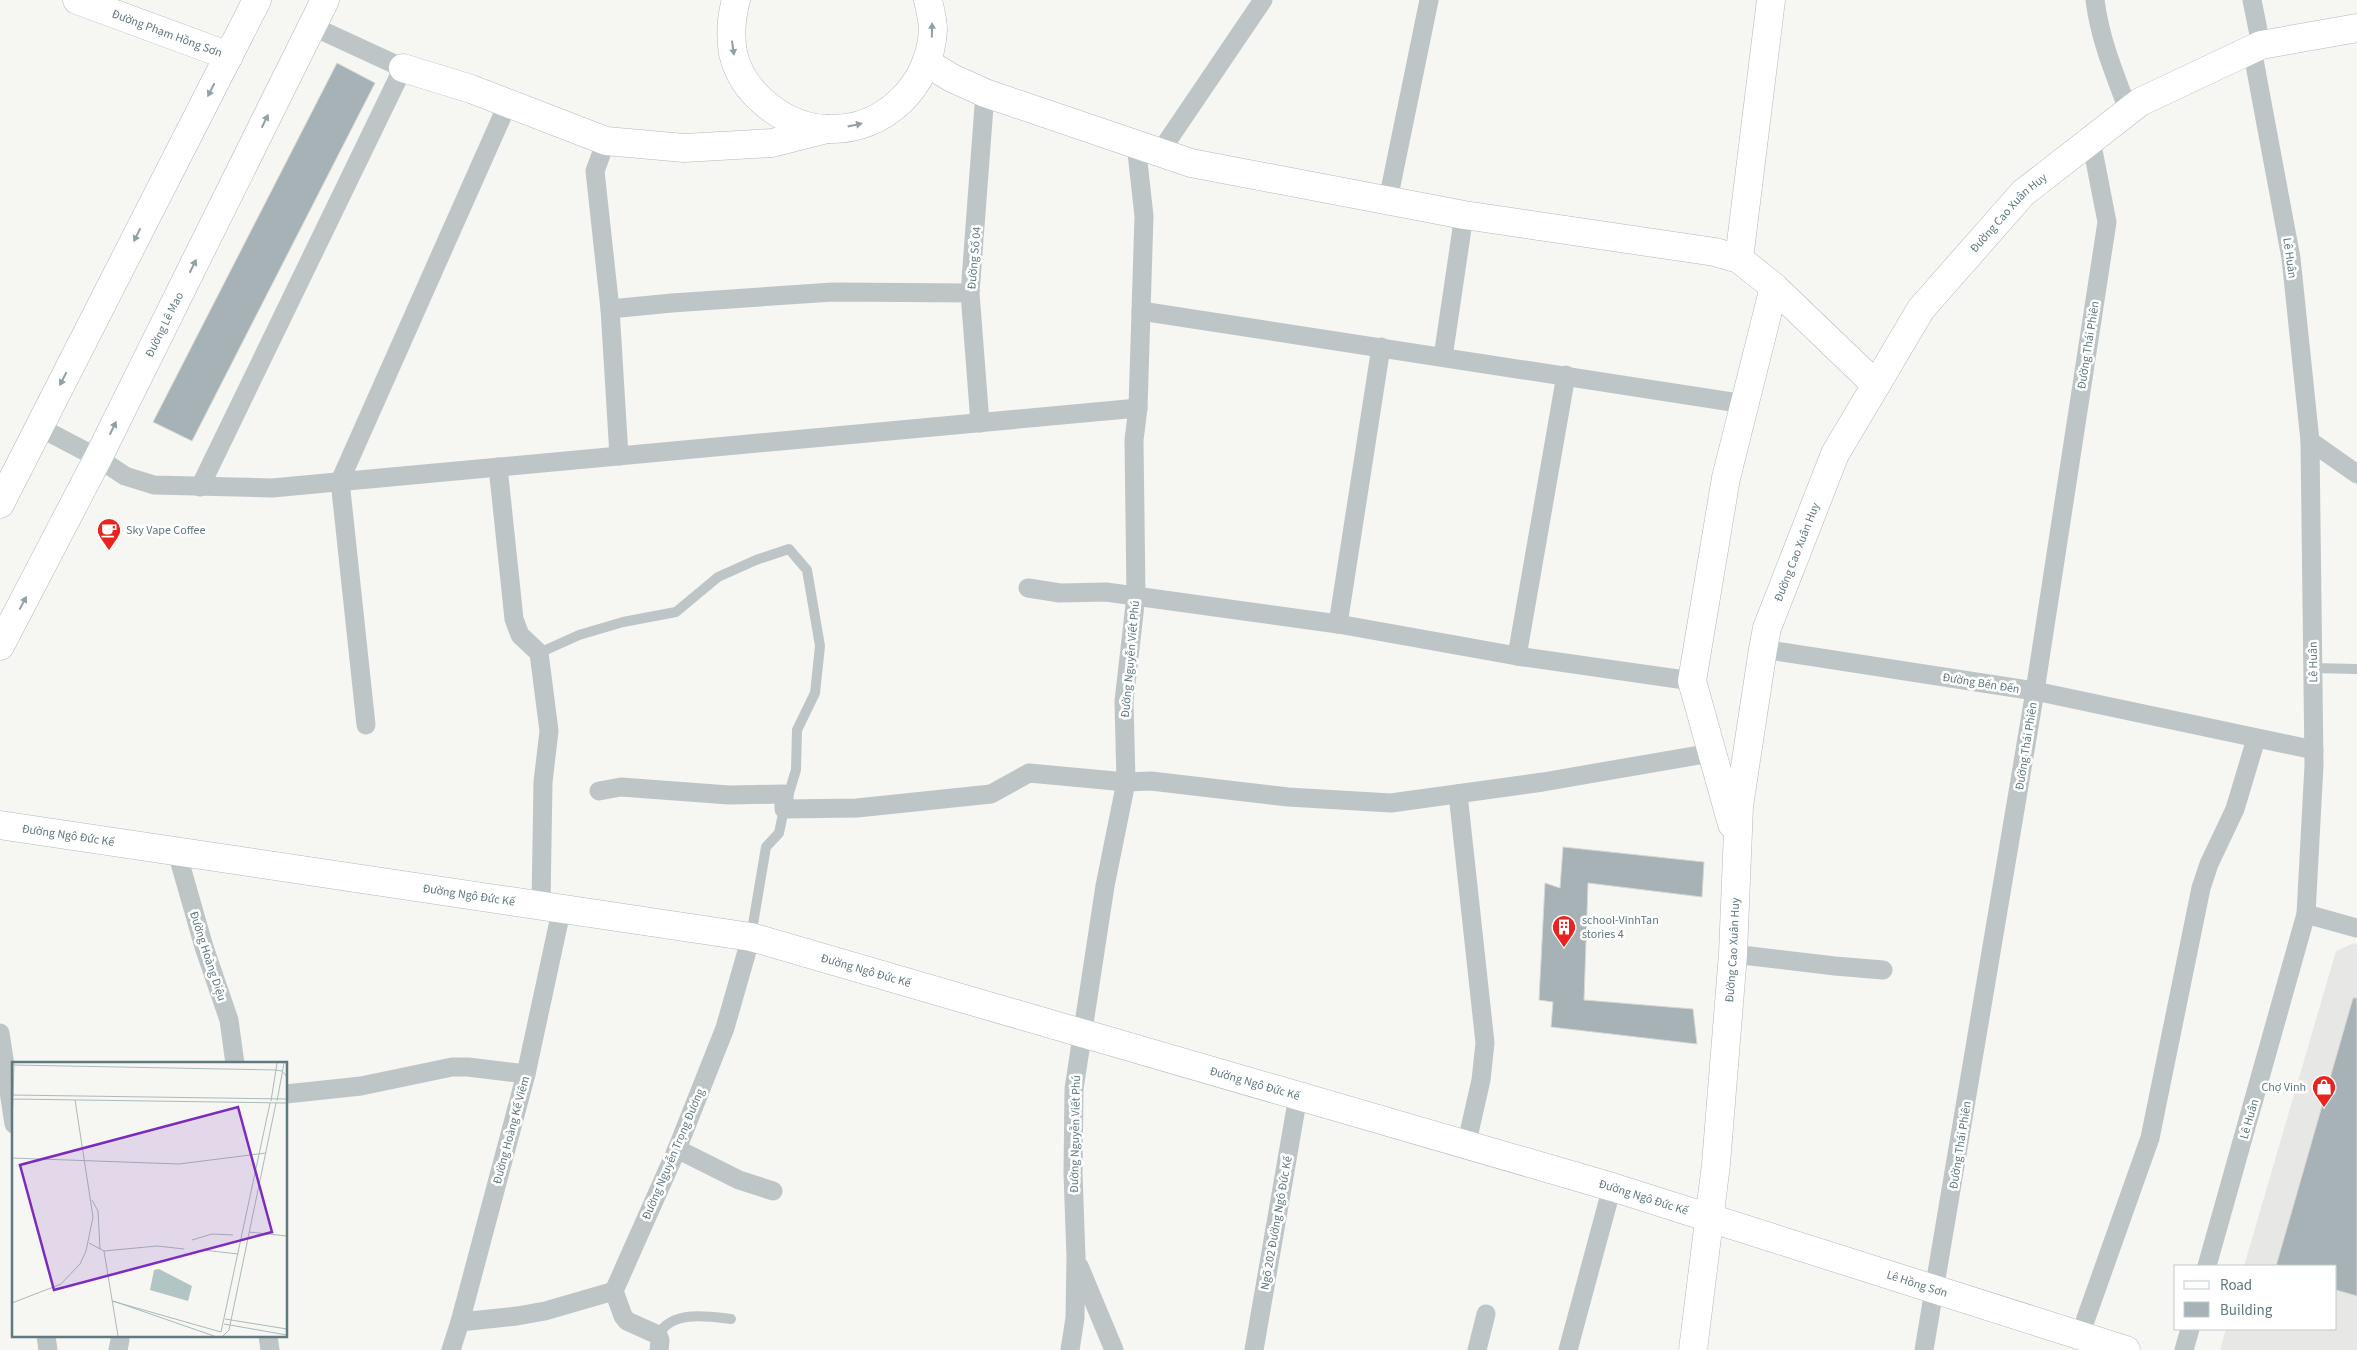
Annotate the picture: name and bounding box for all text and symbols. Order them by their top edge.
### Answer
street label: Đường Phạm Hồng Sơn [109,6,224,62]
one-way arrow [928,22,936,38]
one-way arrow [730,40,738,56]
one-way arrow [207,83,215,97]
one-way arrow [261,114,269,128]
one-way arrow [848,121,864,129]
street label: Đường Cao Xuân Huy [1966,169,2051,257]
street label: Đường Số 04 [963,226,986,290]
one-way arrow [133,228,141,242]
street label: Lê Huân [2278,237,2301,280]
one-way arrow [189,259,197,273]
street label: Đường Lê Mao [141,289,188,360]
street label: Đường Thái Phiên [2073,300,2104,390]
one-way arrow [59,372,67,387]
one-way arrow [109,421,117,435]
street label: Đường Cao Xuân Huy [1770,500,1824,604]
cafe icon: Sky Vape Coffee [96,517,122,551]
place label: Sky Vape Coffee [126,522,205,539]
one-way arrow [19,596,27,610]
street label: Đường Nguyễn Viết Phú [1117,600,1144,718]
street label: Lê Huân [2305,641,2322,683]
street label: Đường Bến Đến [1941,669,2021,698]
street label: Đường Thái Phiên [2011,701,2042,791]
street label: Đường Ngô Đức Kế [21,820,117,851]
street label: Đường Ngô Đức Kế [421,880,517,911]
street label: Đường Cao Xuân Huy [1721,897,1744,1003]
street label: Đường Hoàng Diệu [185,909,230,1003]
place label: school-VinhTan stories 4 [1582,912,1659,943]
building icon: school-VinhTan stories 4 [1551,914,1577,948]
street label: Đường Ngô Đức Kế [819,950,914,992]
inset map [12,1062,288,1338]
street label: Đường Ngô Đức Kế [1208,1063,1303,1105]
street label: Đường Hoàng Kế Viêm [489,1074,534,1186]
shop icon: Chợ Vinh [2311,1074,2337,1108]
street label: Đường Nguyễn Viết Phú [1066,1075,1085,1193]
place label: Chợ Vinh [2261,1079,2306,1096]
street label: Đường Nguyễn Trọng Đương [638,1086,709,1222]
street label: Lê Huân [2236,1097,2263,1141]
street label: Đường Thái Phiên [1945,1100,1976,1190]
street label: Ngõ 202 Đường Ngô Đức Kế [1256,1154,1297,1291]
street label: Đường Ngô Đức Kế [1597,1176,1691,1220]
legend [2174,1265,2337,1330]
street label: Lê Hồng Sơn [1884,1267,1950,1302]
text: Road [2220,1275,2252,1296]
text: Building [2220,1300,2273,1321]

